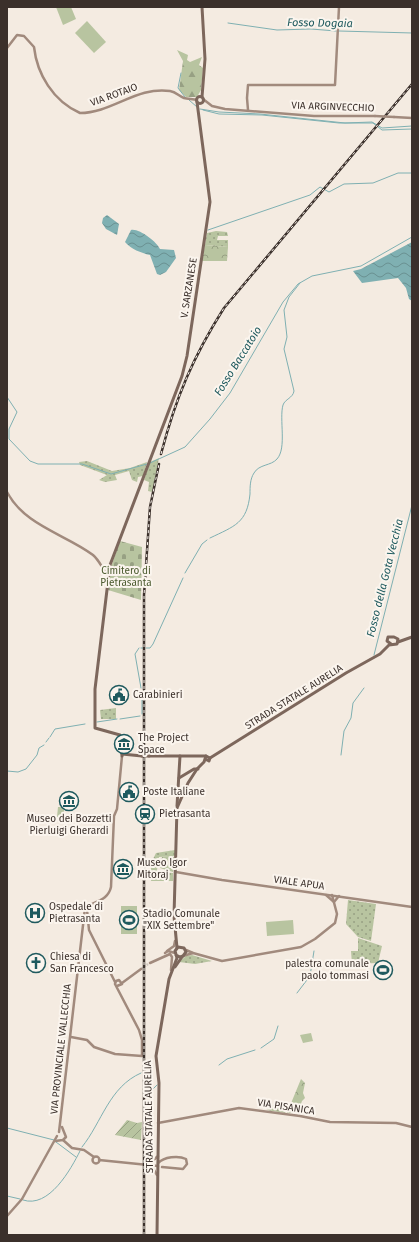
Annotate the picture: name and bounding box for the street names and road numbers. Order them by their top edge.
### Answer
street label: VIA ROTAIO [89,81,139,109]
street label: VIA ARGINVECCHIO [291,100,375,114]
street label: V. SARZANESE [178,257,200,319]
street label: STRADA STATALE AURELIA [243,662,345,732]
street label: VIALE APUA [273,874,325,893]
street label: VIA PROVINCIALE VALLECCHIA [48,983,74,1115]
street label: STRADA STATALE AURELIA [142,1060,156,1173]
street label: VIA PISANICA [256,1097,316,1117]

